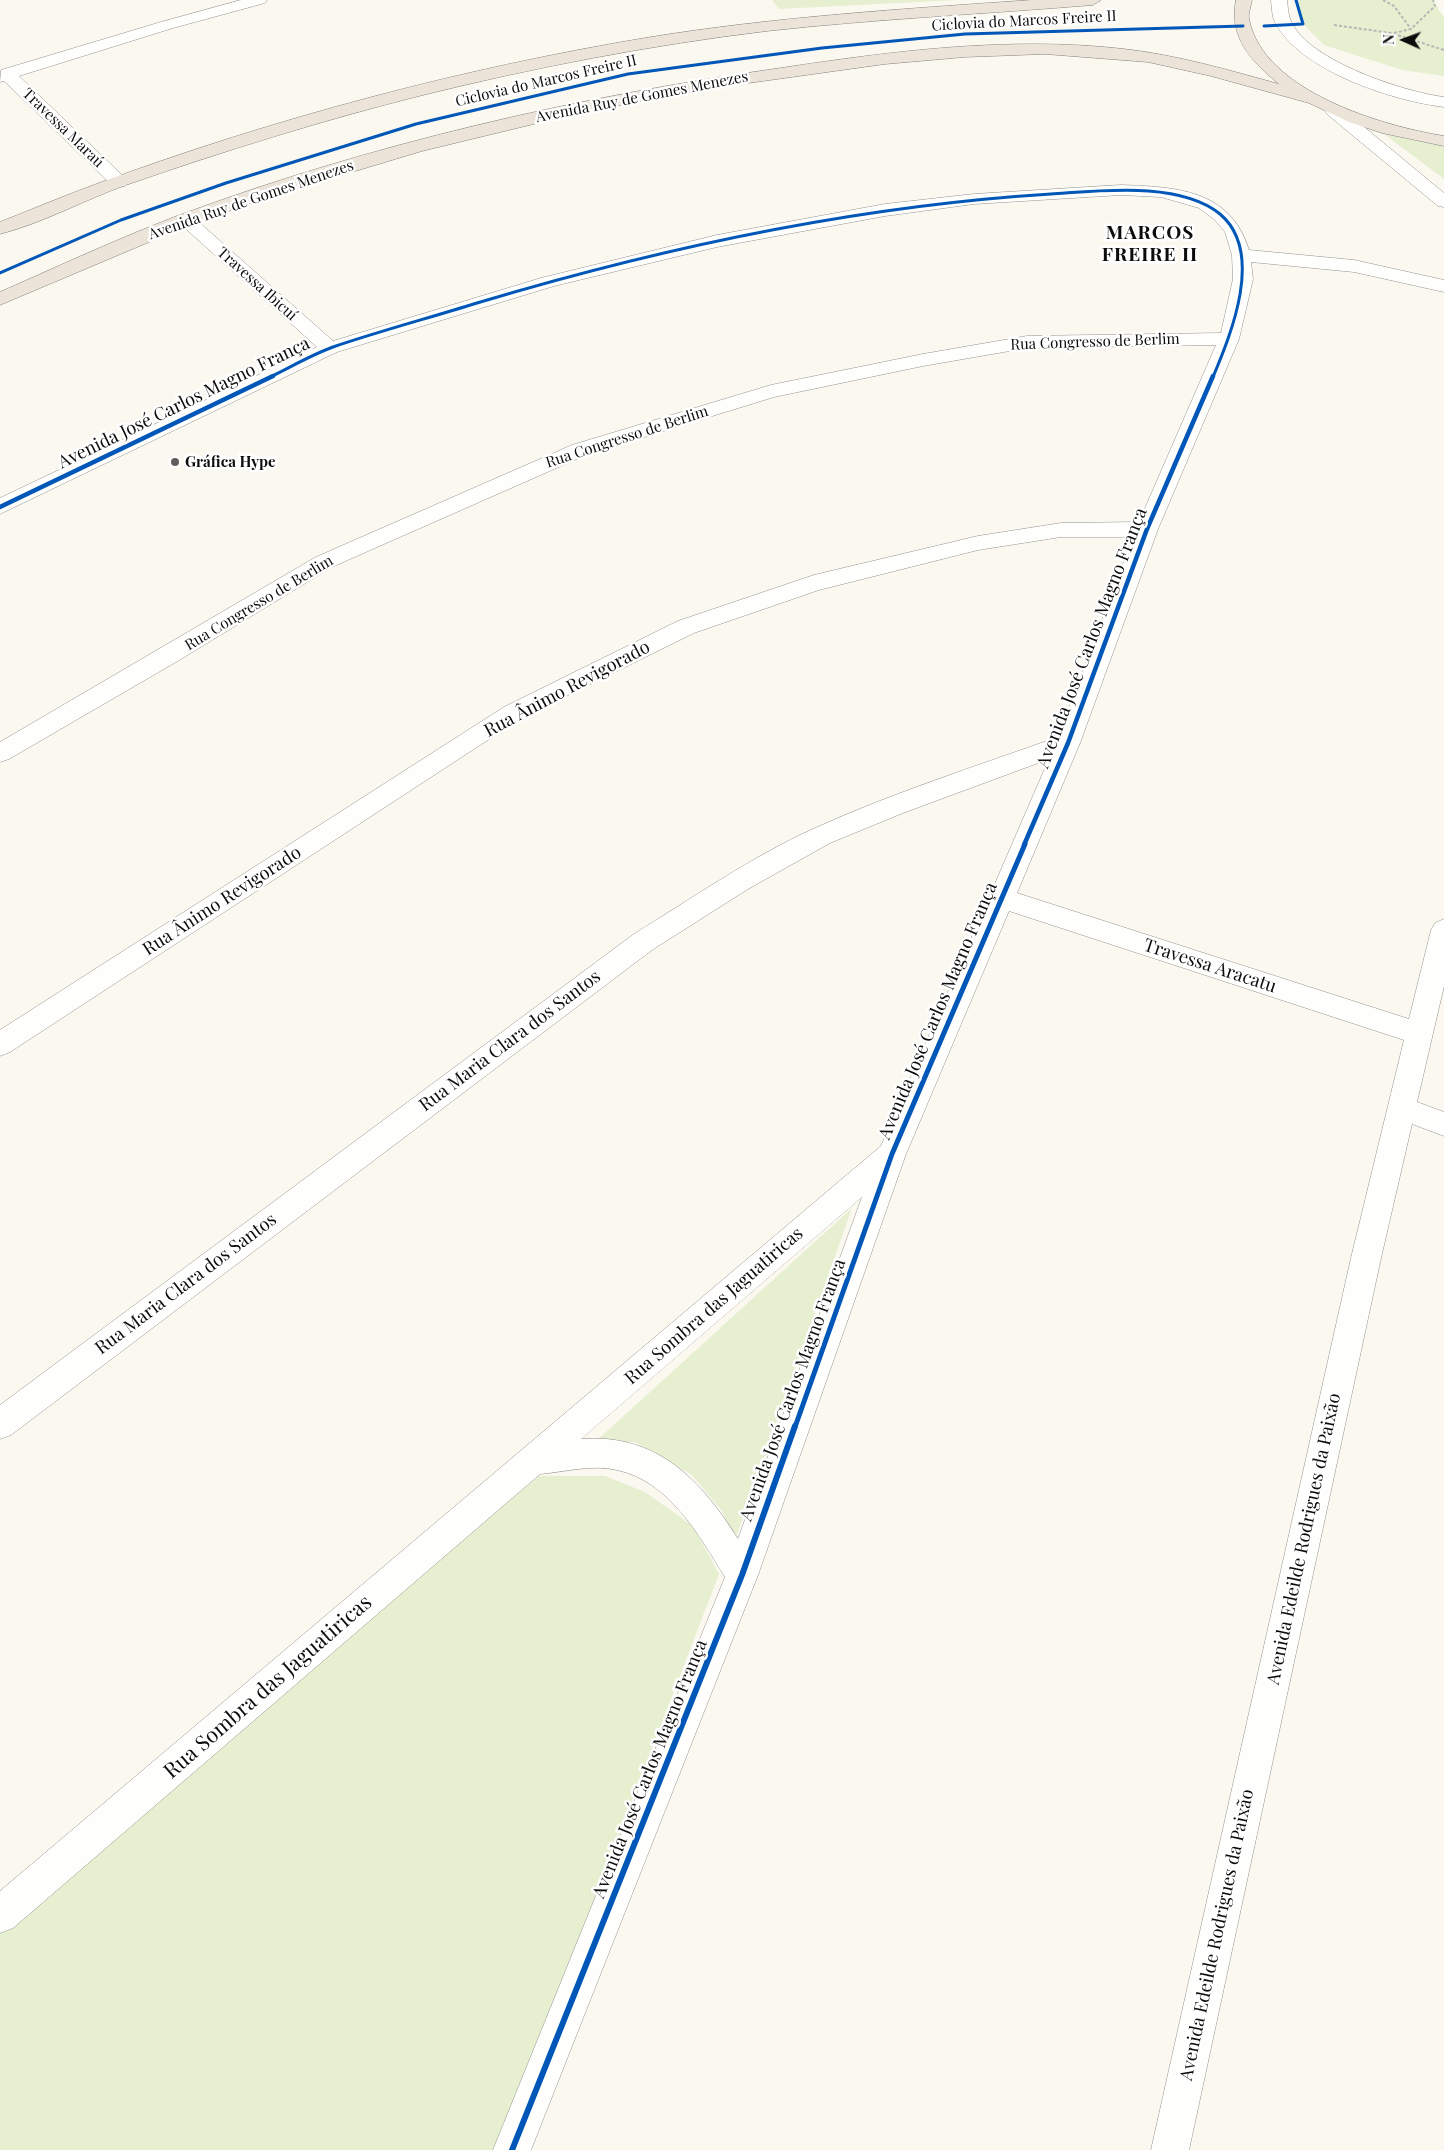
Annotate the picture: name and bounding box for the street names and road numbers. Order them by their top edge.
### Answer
street label: Ciclovia do Marcos Freire II [931,7,1117,35]
street label: Ciclovia do Marcos Freire II [454,51,638,111]
street label: Avenida Ruy de Gomes Menezes [534,68,750,126]
street label: Travessa Maraú [19,85,107,171]
street label: Avenida Ruy de Gomes Menezes [146,156,356,244]
street label: Travessa Ibicuí [213,243,301,325]
street label: Rua Congresso de Berlim [1010,330,1180,354]
street label: Avenida José Carlos Magno França [55,333,313,473]
street label: Rua Congresso de Berlim [544,402,710,472]
street label: Avenida José Carlos Magno França [1032,505,1152,771]
street label: Rua Congresso de Berlim [182,552,336,654]
street label: Rua Ânimo Revigorado [480,636,654,742]
street label: Rua Ânimo Revigorado [139,842,305,960]
street label: Avenida José Carlos Magno França [874,879,1002,1143]
street label: Travessa Aracatu [1141,934,1279,998]
street label: Rua Maria Clara dos Santos [415,966,605,1116]
street label: Rua Maria Clara dos Santos [91,1209,281,1359]
street label: Rua Sombra das Jaguatiricas [621,1223,807,1389]
street label: Avenida José Carlos Magno França [735,1256,851,1524]
street label: Avenida Edeilde Rodrigues da Paixão [1263,1391,1345,1687]
street label: Rua Sombra das Jaguatiricas [159,1590,377,1784]
street label: Avenida José Carlos Magno França [588,1636,712,1902]
street label: Avenida Edeilde Rodrigues da Paixão [1176,1787,1258,2083]

